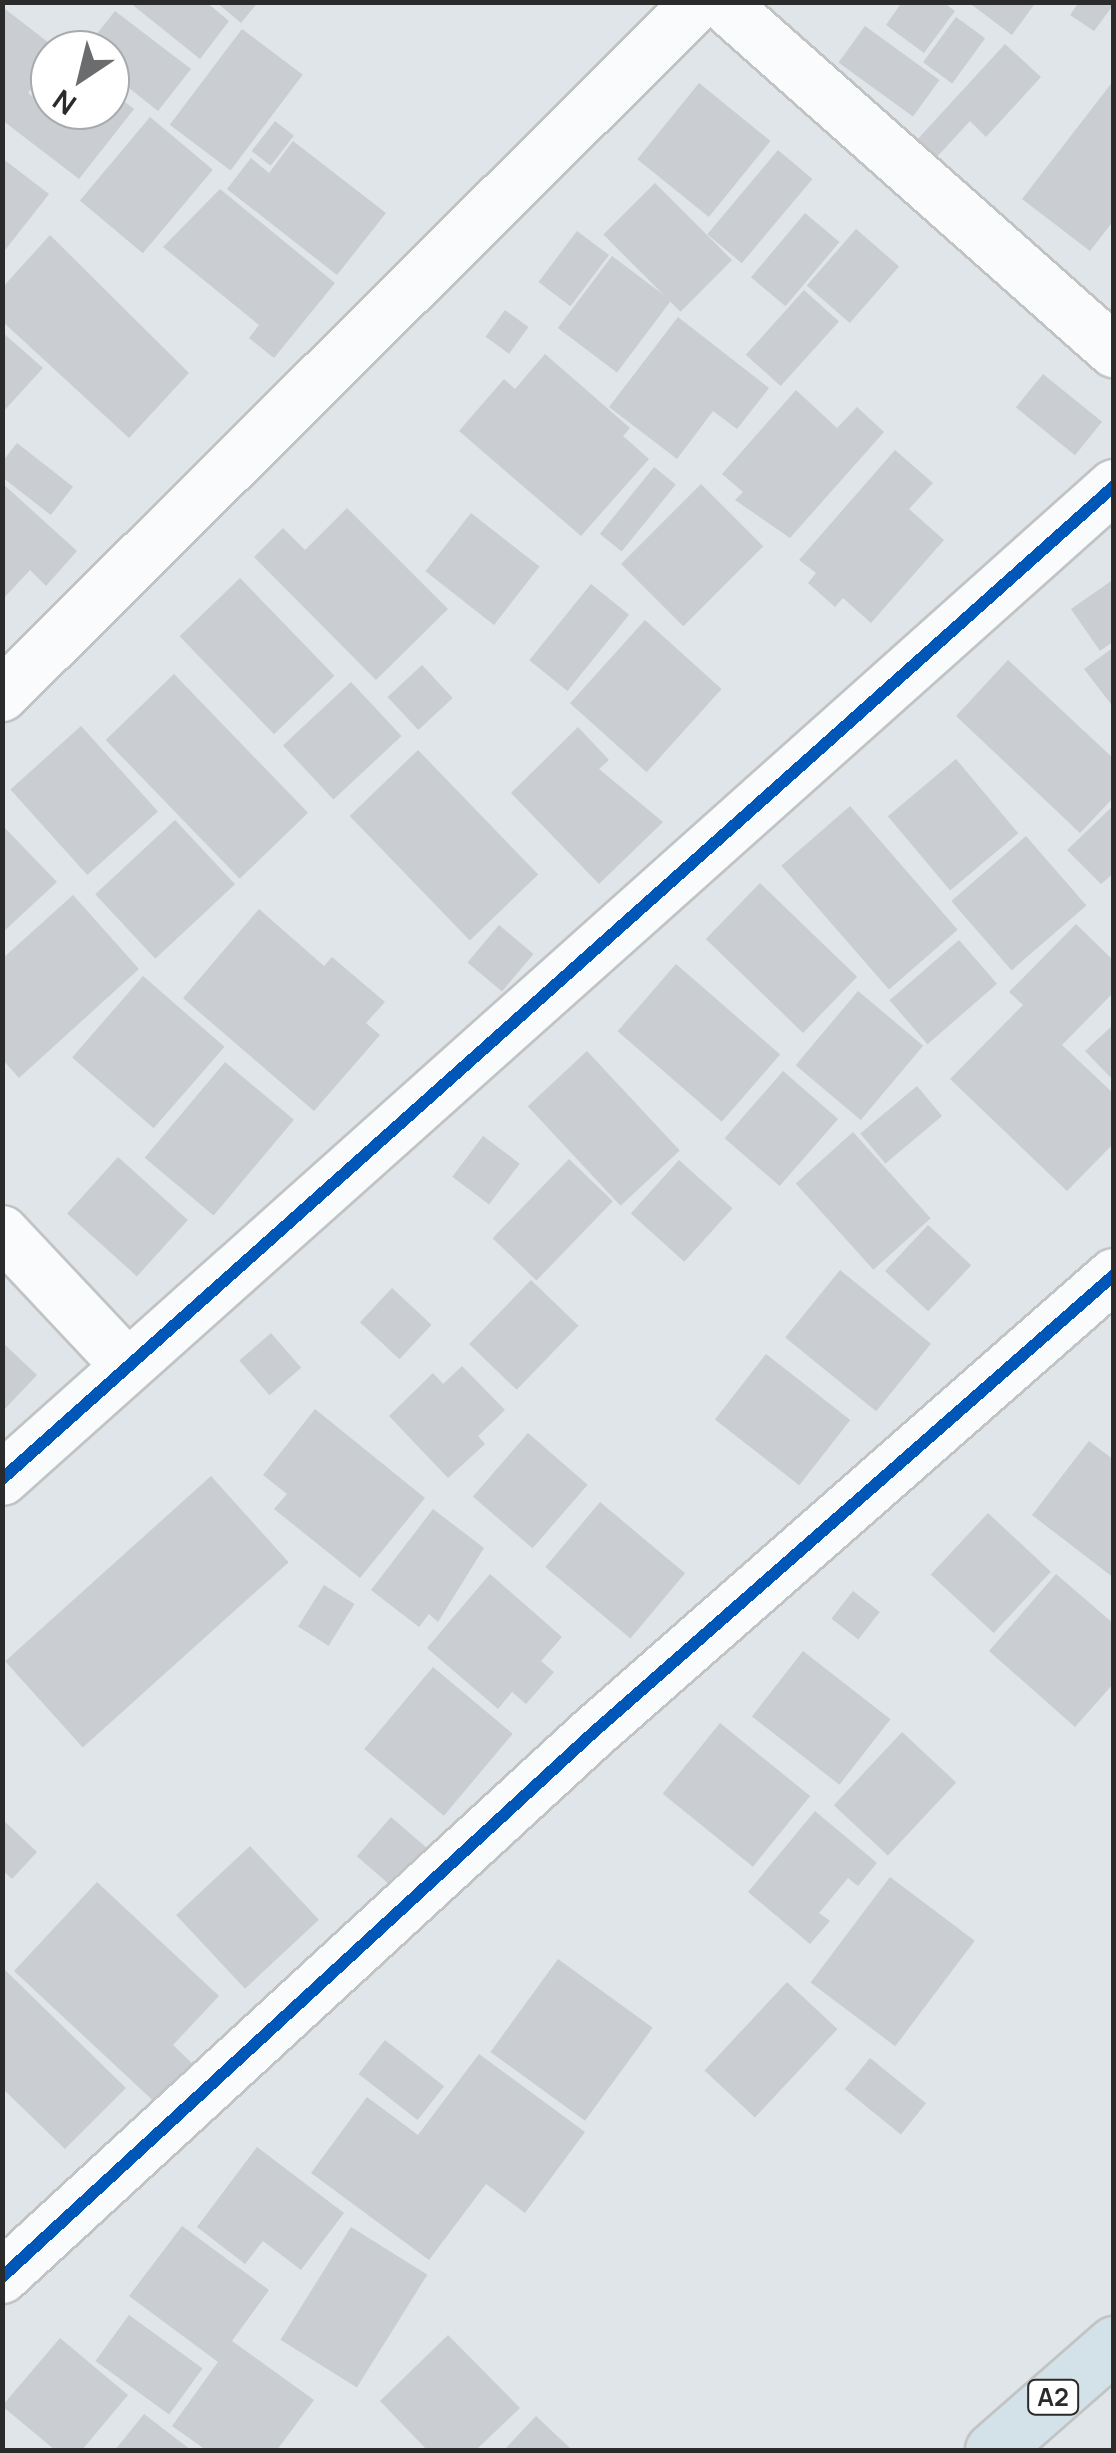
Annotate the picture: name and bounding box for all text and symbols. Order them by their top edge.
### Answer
north arrow [30,30,130,130]
text: N [45,82,83,124]
road number: A2 [1026,2377,1080,2417]

